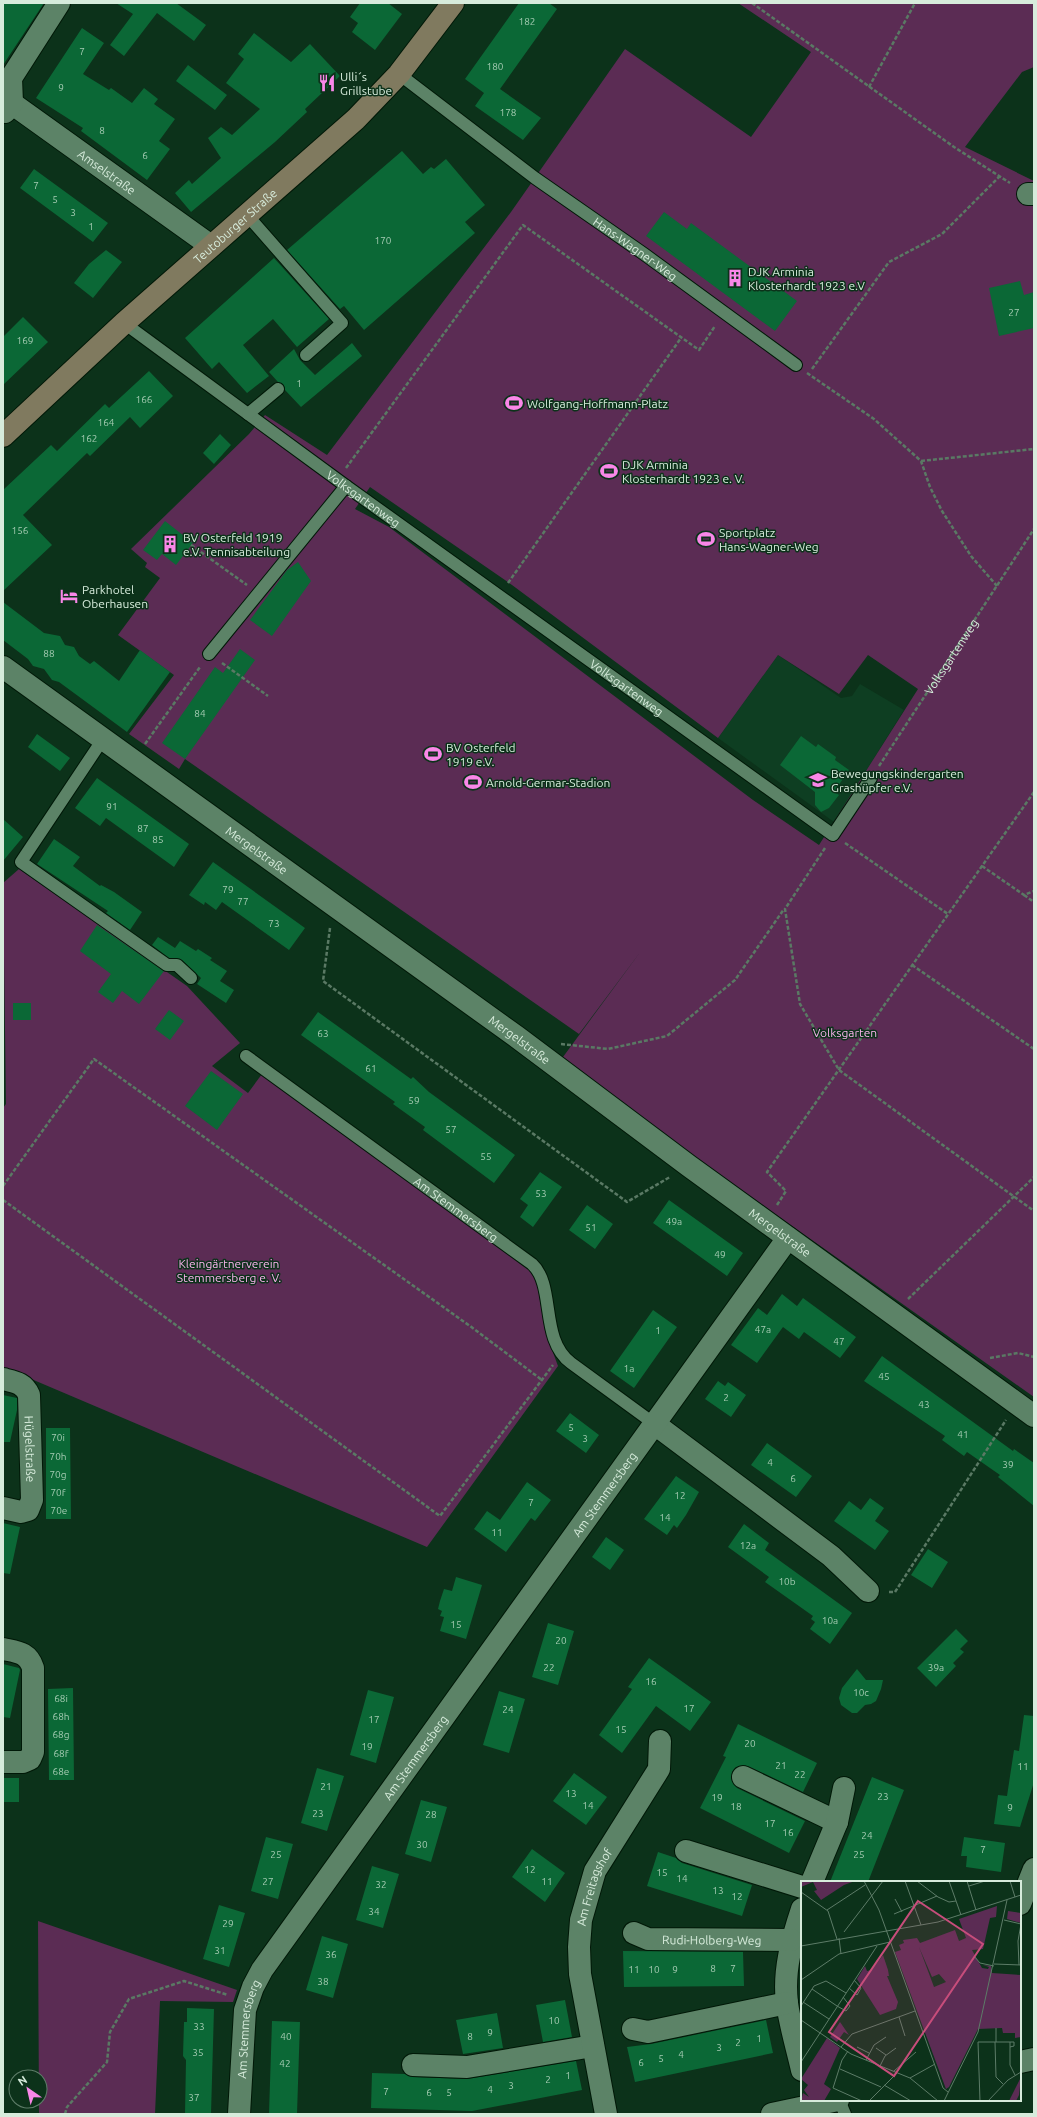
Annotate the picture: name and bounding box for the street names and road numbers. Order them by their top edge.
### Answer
street label: Amselstraße [76,147,138,197]
street label: Teutoburger Straße [191,186,279,266]
street label: Hans-Wagner-Weg [591,214,680,283]
street label: Volksgartenweg [324,468,403,529]
street label: Volksgartenweg [921,616,980,696]
street label: Volksgartenweg [588,657,666,718]
street label: Mergelstraße [224,823,290,876]
street label: Mergelstraße [487,1013,553,1066]
street label: Am Stemmersberg [412,1174,501,1244]
street label: Mergelstraße [747,1205,814,1259]
street label: Hügelstraße [23,1416,38,1482]
street label: Am Stemmersberg [569,1449,639,1539]
street label: Am Stemmersberg [380,1712,450,1802]
street label: Am Freitagshof [574,1845,614,1926]
street label: Rudi-Holberg-Weg [662,1933,761,1946]
street label: Am Stemmersberg [235,1977,262,2079]

